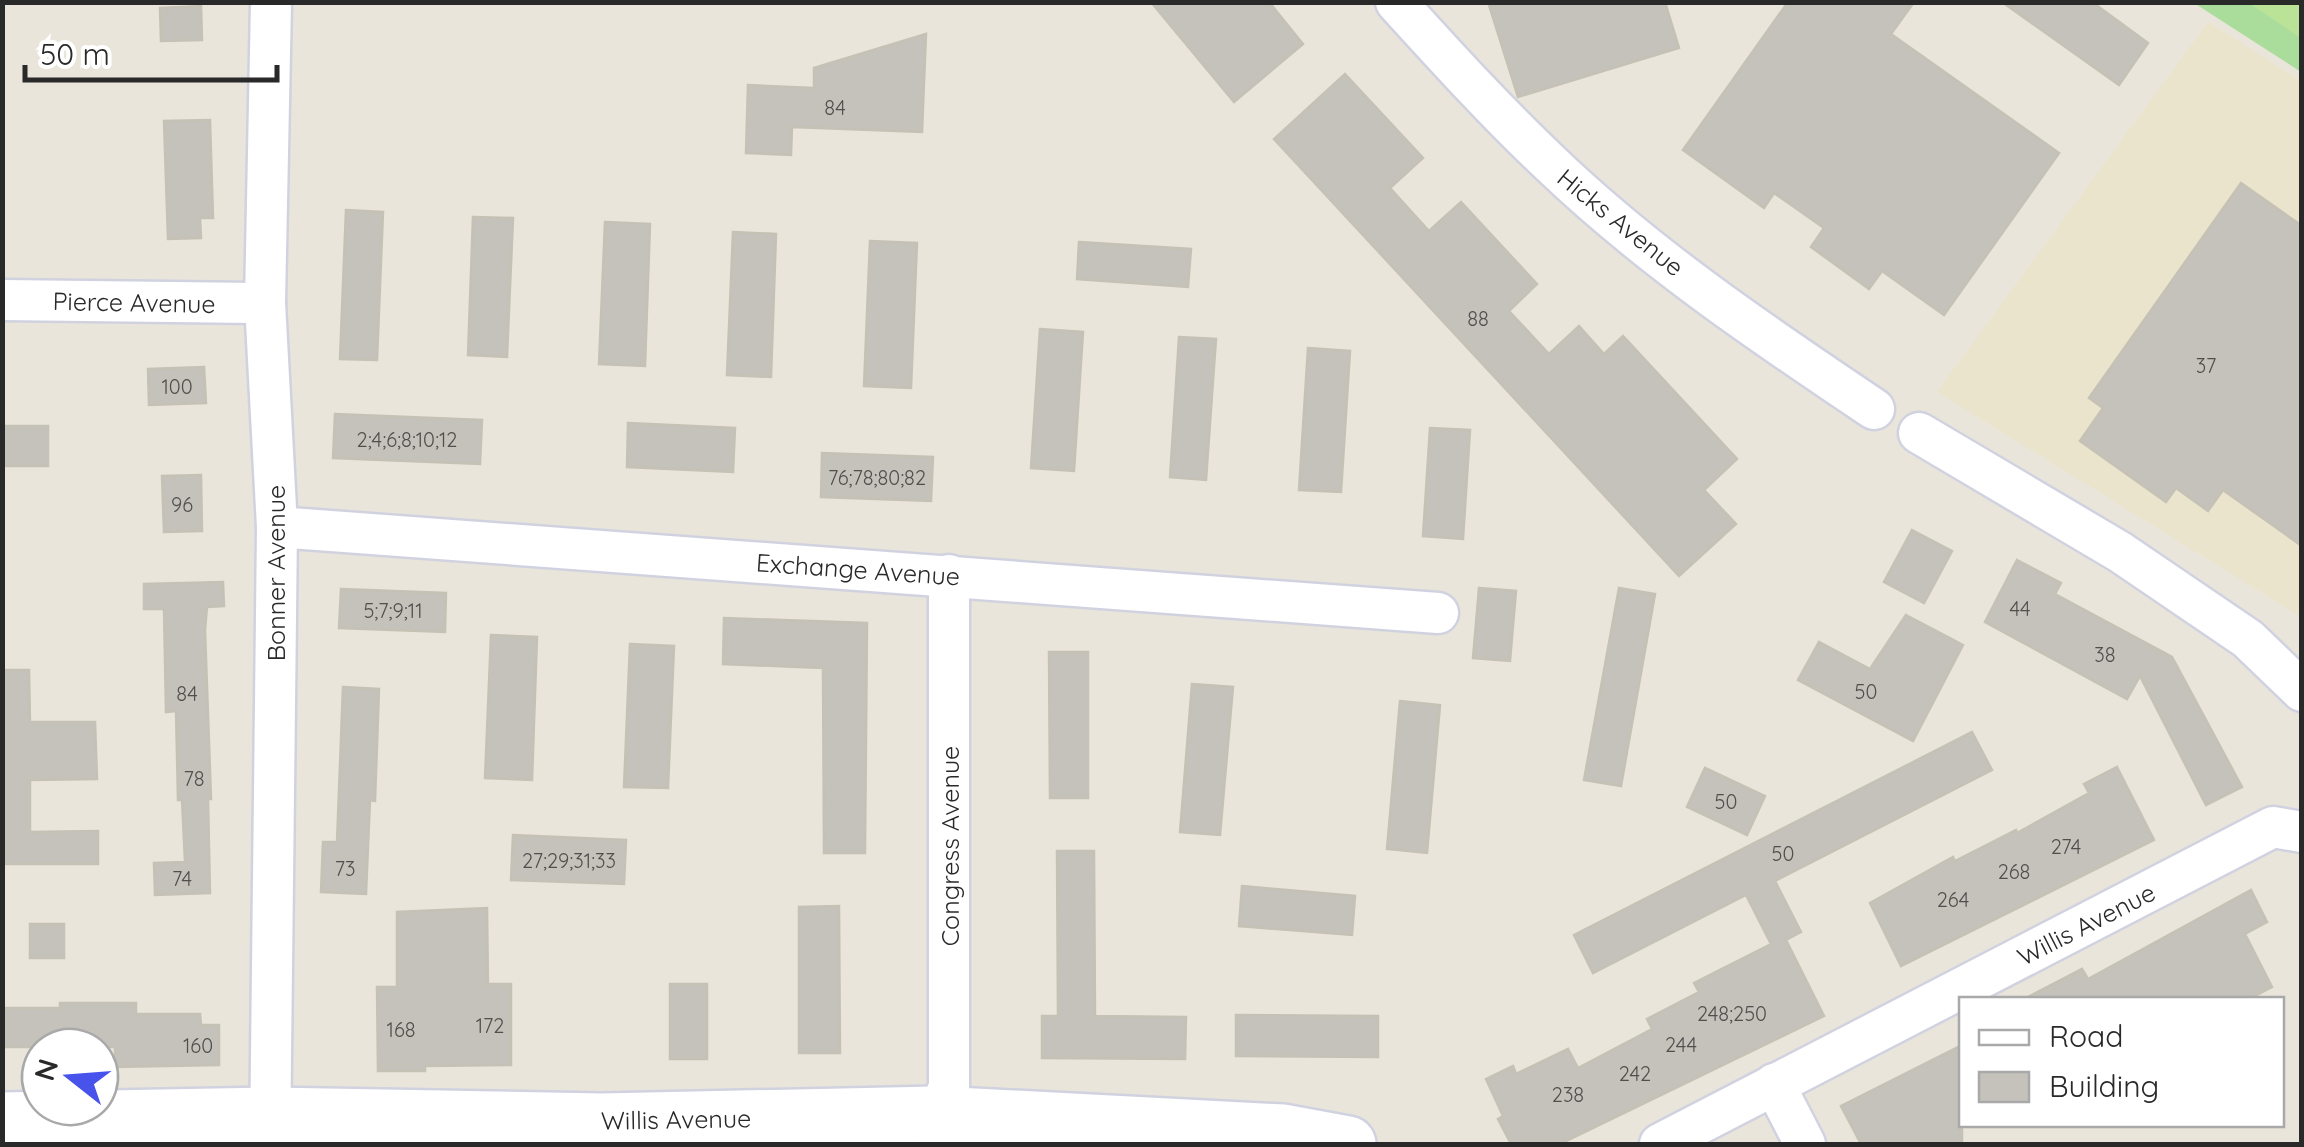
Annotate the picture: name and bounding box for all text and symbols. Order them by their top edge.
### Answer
scale bar [25,20,278,82]
text: 50 m [40,35,110,73]
house number: 84 [824,95,846,120]
street label: Hicks Avenue [1552,162,1690,282]
street label: Pierce Avenue [52,285,216,319]
house number: 88 [1467,306,1489,331]
house number: 37 [2196,353,2216,378]
house number: 100 [161,374,193,399]
house number: 2;4;6;8;10;12 [357,427,457,452]
house number: 76;78;80;82 [828,465,926,490]
street label: Bonner Avenue [260,485,291,661]
house number: 96 [171,492,193,517]
street label: Exchange Avenue [755,546,961,592]
house number: 44 [2009,596,2031,621]
house number: 5;7;9;11 [363,598,423,623]
house number: 38 [2094,642,2116,667]
house number: 50 [1855,679,1877,704]
house number: 84 [176,681,198,706]
street label: Congress Avenue [934,746,965,946]
house number: 78 [183,766,205,791]
house number: 50 [1715,789,1737,814]
house number: 274 [2051,834,2081,859]
house number: 50 [1772,841,1794,866]
house number: 27;29;31;33 [522,848,616,873]
house number: 73 [335,856,355,881]
house number: 268 [1998,859,2030,884]
house number: 74 [172,866,192,891]
street label: Willis Avenue [2012,876,2160,972]
house number: 264 [1937,887,1969,912]
legend [1959,997,2284,1127]
house number: 248;250 [1697,1001,1767,1026]
house number: 172 [476,1013,504,1038]
house number: 168 [387,1017,415,1042]
text: Road [2049,1017,2123,1055]
north arrow [20,1027,120,1127]
house number: 244 [1665,1032,1697,1057]
house number: 160 [183,1033,213,1058]
text: N [26,1055,65,1085]
house number: 242 [1619,1061,1651,1086]
text: Building [2049,1067,2159,1105]
house number: 238 [1552,1082,1584,1107]
street label: Willis Avenue [601,1102,751,1136]

